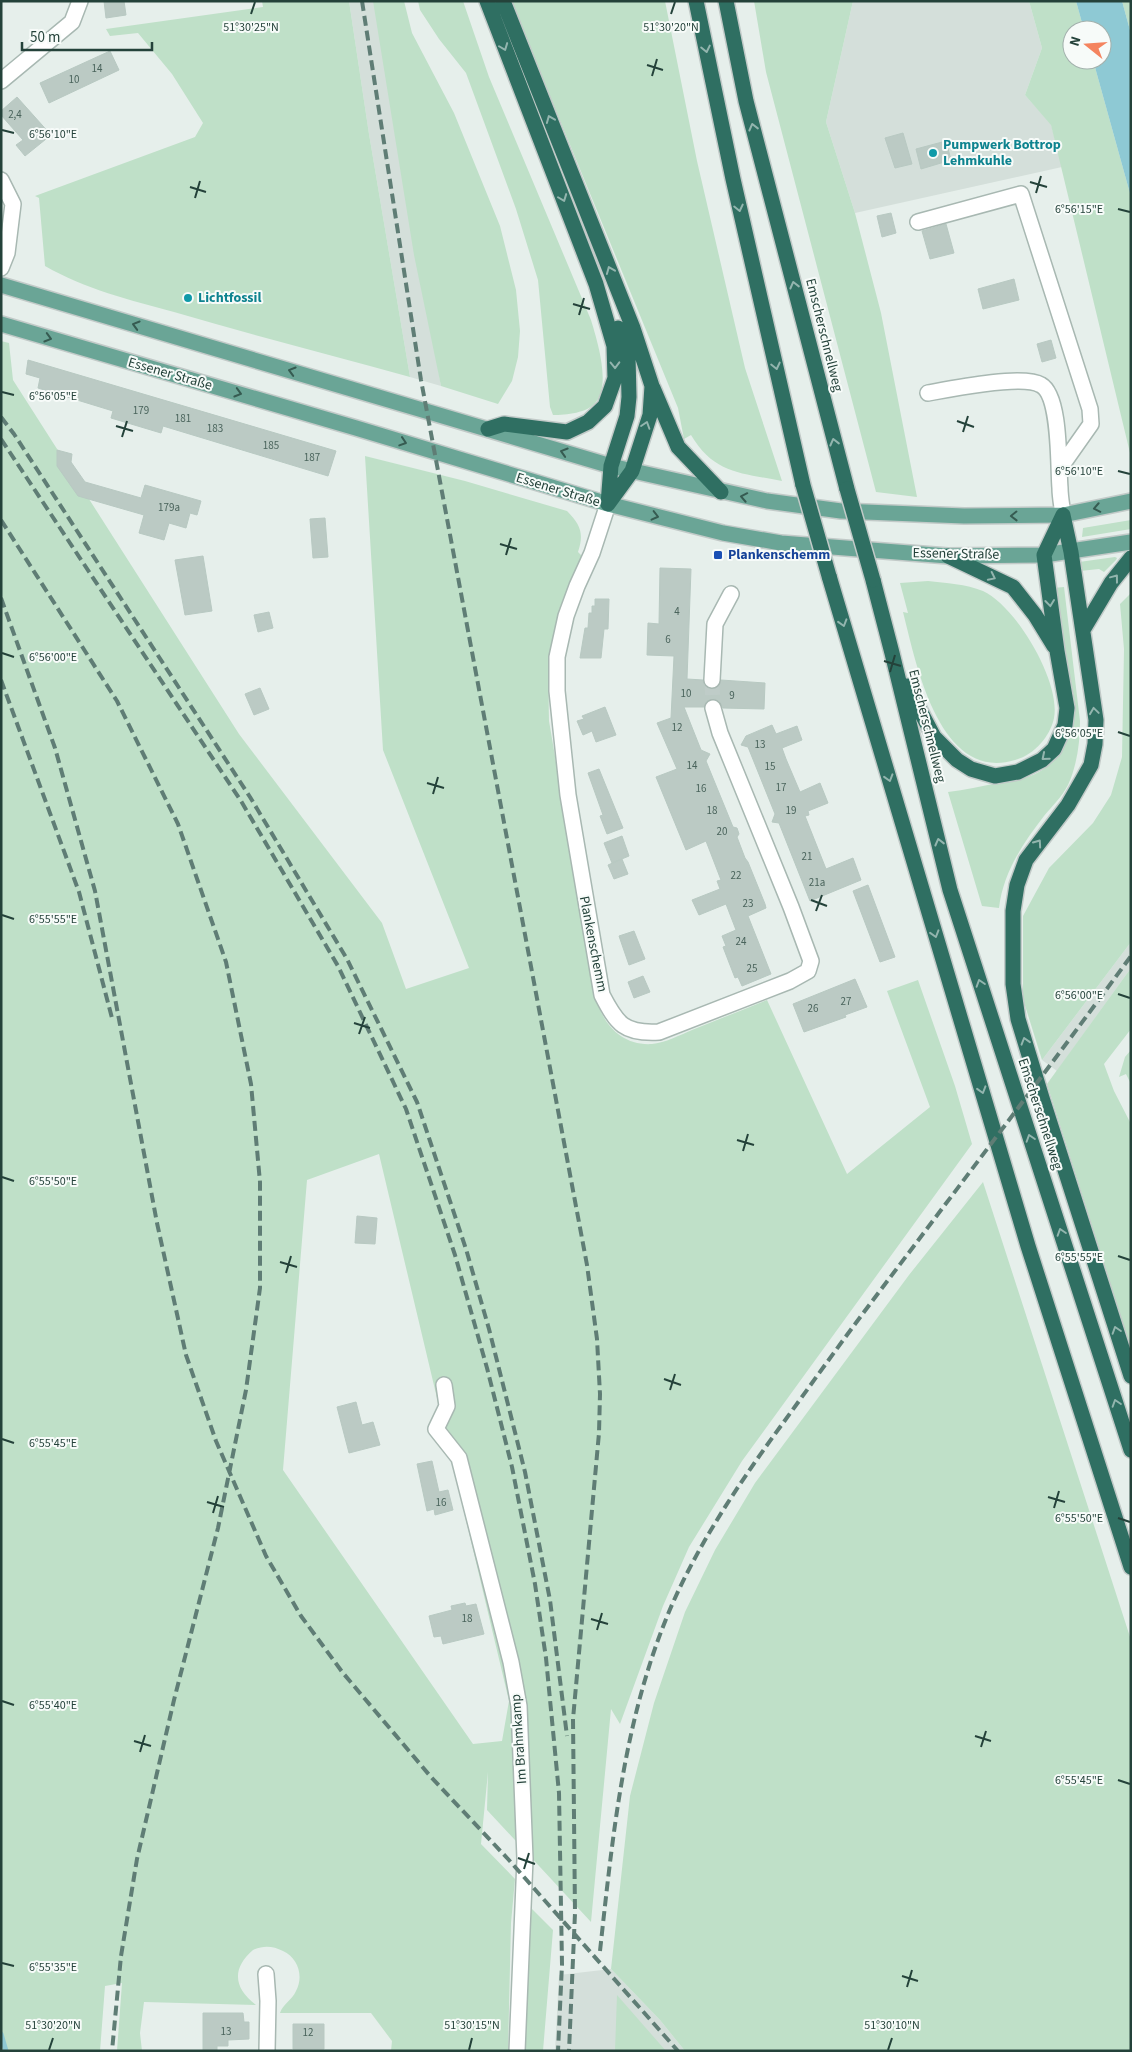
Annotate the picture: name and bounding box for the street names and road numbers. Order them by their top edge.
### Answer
street label: Emscherschnellweg [800,276,848,394]
street label: Essener Straße [126,352,215,396]
street label: Essener Straße [514,468,602,512]
street label: Essener Straße [912,543,1000,565]
street label: Emscherschnellweg [903,667,951,785]
street label: Plankenschemm [574,894,612,994]
street label: Emscherschnellweg [1013,1056,1067,1172]
street label: Im Brahmkamp [506,1693,532,1785]

